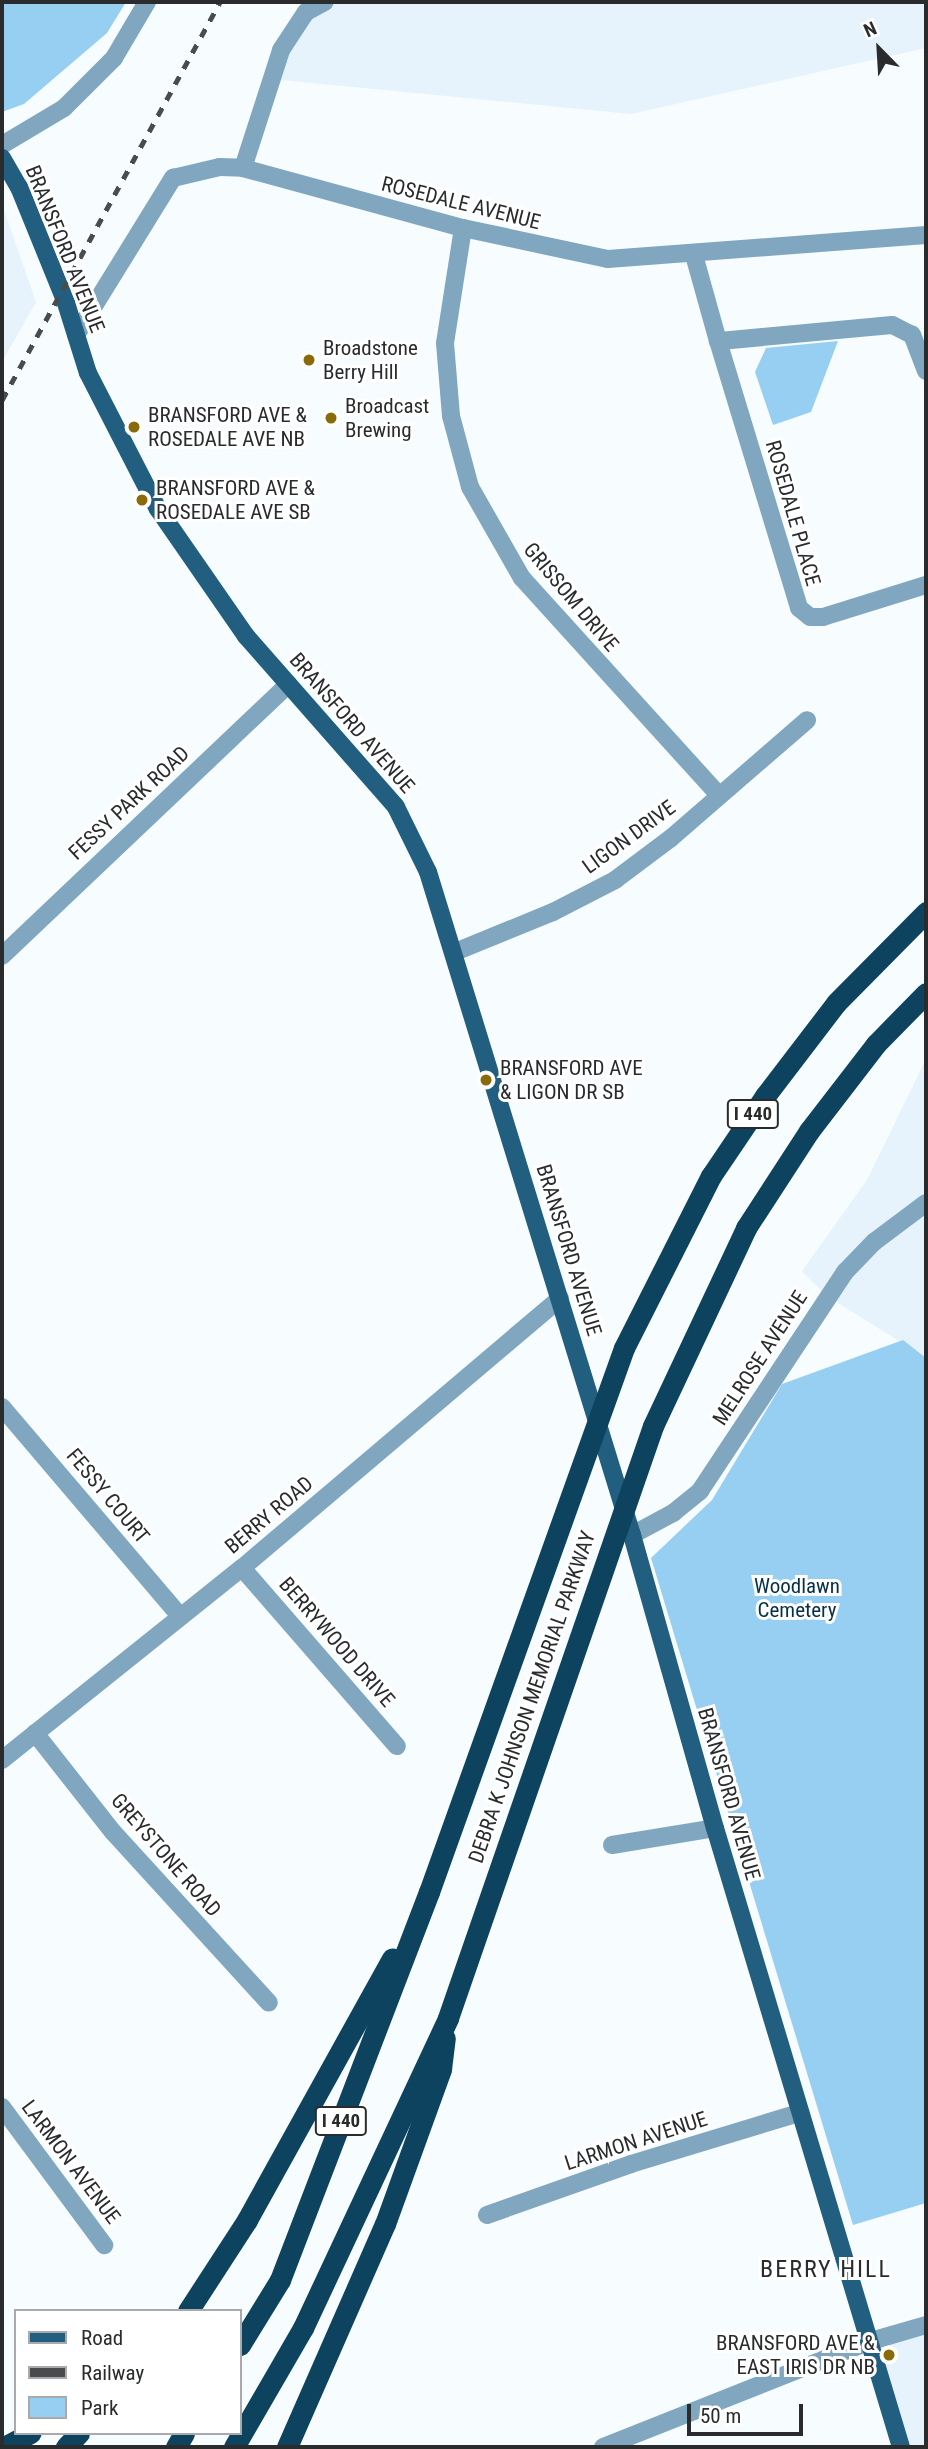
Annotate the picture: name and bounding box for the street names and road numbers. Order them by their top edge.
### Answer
street label: BRANSFORD AVENUE [20,162,110,336]
street label: ROSEDALE AVENUE [379,171,543,235]
street label: ROSEDALE PLACE [760,437,826,589]
street label: GRISSOM DRIVE [518,537,624,657]
street label: BRANSFORD AVENUE [284,648,420,798]
street label: FESSY PARK ROAD [64,741,194,865]
street label: LIGON DRIVE [578,795,680,879]
road number: I 440 [727,1098,779,1130]
street label: BRANSFORD AVENUE [531,1161,607,1339]
street label: MELROSE AVENUE [707,1286,813,1430]
street label: FESSY COURT [61,1444,155,1548]
street label: BERRY ROAD [220,1471,318,1559]
street label: DEBRA K JOHNSON MEMORIAL PARKWAY [463,1528,601,1866]
street label: BERRYWOOD DRIVE [274,1572,400,1712]
street label: BRANSFORD AVENUE [692,1705,766,1883]
street label: GREYSTONE ROAD [106,1788,226,1922]
street label: LARMON AVENUE [16,2095,126,2229]
road number: I 440 [315,2106,367,2136]
street label: LARMON AVENUE [562,2106,710,2176]

